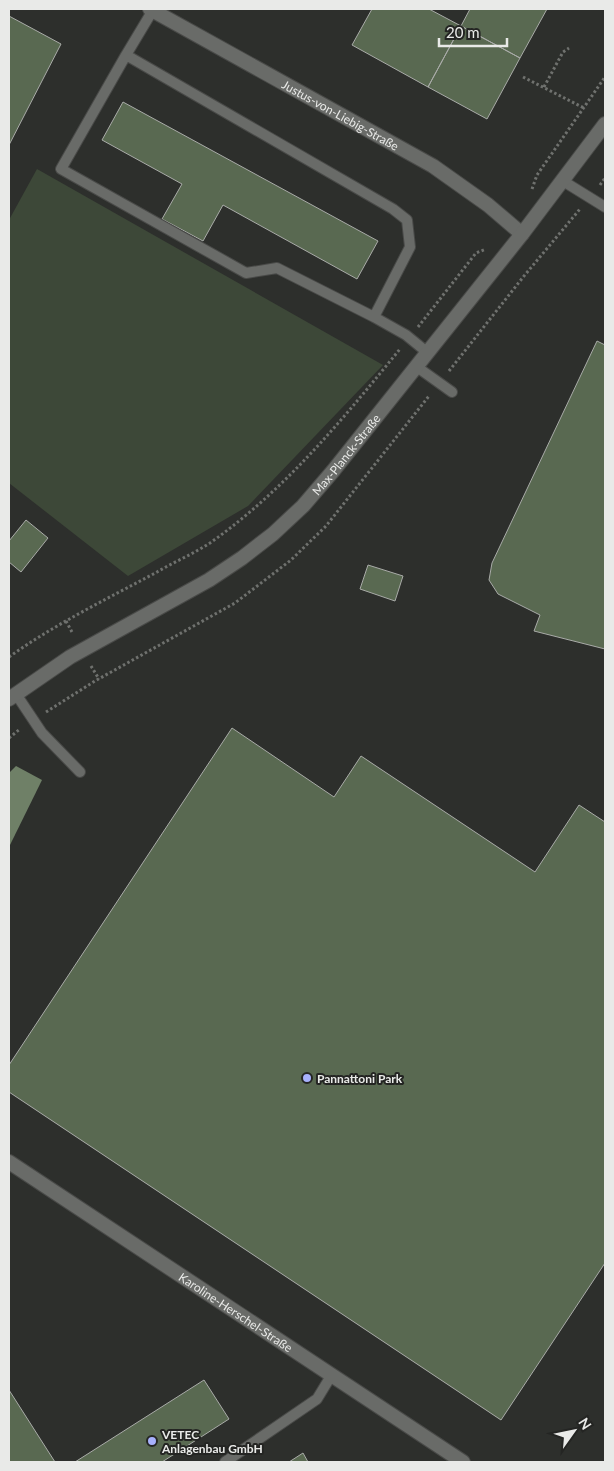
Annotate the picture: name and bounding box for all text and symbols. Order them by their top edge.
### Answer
scale bar [439,15,506,47]
text: 20 m [446,23,480,41]
street label: Justus-von-Liebig-Straße [280,76,402,153]
street label: Max-Planck-Straße [308,411,383,498]
place label: Pannattoni Park [317,1071,403,1086]
marker: Pannattoni Park [301,1072,313,1084]
street label: Karoline-Herschel-Straße [176,1269,296,1355]
north arrow [549,1406,599,1456]
text: N [575,1414,595,1433]
place label: VETEC Anlagenbau GmbH [161,1427,263,1456]
marker: VETEC Anlagenbau GmbH [146,1435,158,1447]

